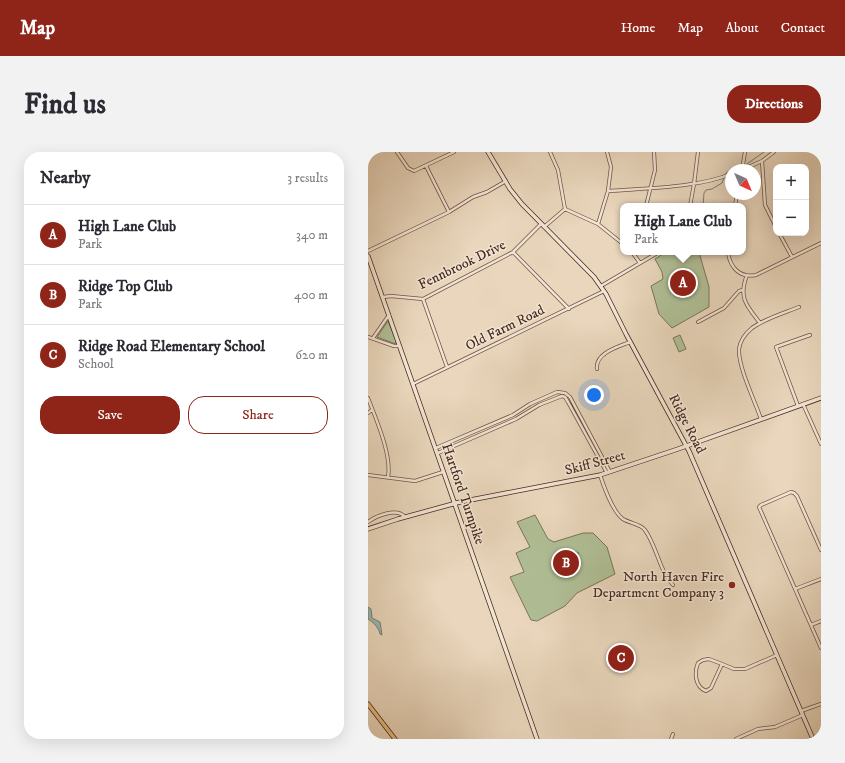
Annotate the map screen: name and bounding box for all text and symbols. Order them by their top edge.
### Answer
text: Map [20,17,55,40]
text: Home [621,19,655,37]
text: Map [677,19,703,37]
text: About [725,19,759,37]
text: Contact [781,19,825,37]
button: Directions [727,85,821,123]
text: Find us [24,87,106,122]
north arrow [725,164,761,200]
map controls [773,164,809,236]
button: + [773,164,809,200]
text: Nearby [40,167,90,189]
text: 3 results [287,170,328,186]
button: − [773,200,809,236]
popup [620,203,746,255]
text: High Lane Club [634,212,732,231]
text: High Lane Club [78,217,176,236]
text: A [49,227,57,243]
text: 340 m [296,227,328,243]
text: Park [634,231,658,247]
text: Park [78,236,102,252]
street label: Fennbrook Drive [415,236,509,294]
pin: A [670,268,696,298]
text: Ridge Top Club [78,277,173,296]
text: B [49,287,57,303]
text: 400 m [294,287,328,303]
text: Park [78,296,102,312]
street label: Old Farm Road [462,301,548,355]
text: Ridge Road Elementary School [78,337,265,356]
text: C [49,347,57,363]
text: 620 m [295,347,328,363]
text: School [78,356,114,372]
your location [584,385,604,405]
street label: Ridge Road [664,391,710,457]
button: Save [40,396,180,434]
button: Share [188,396,328,434]
street label: Hartford Turnpike [437,441,489,547]
street label: Skiff Street [563,446,628,480]
pin: B [553,548,579,578]
place label: North Haven Fire Department Company 3 [592,568,724,602]
marker: North Haven Fire Department Company 3 [727,580,737,590]
pin: C [608,643,634,673]

